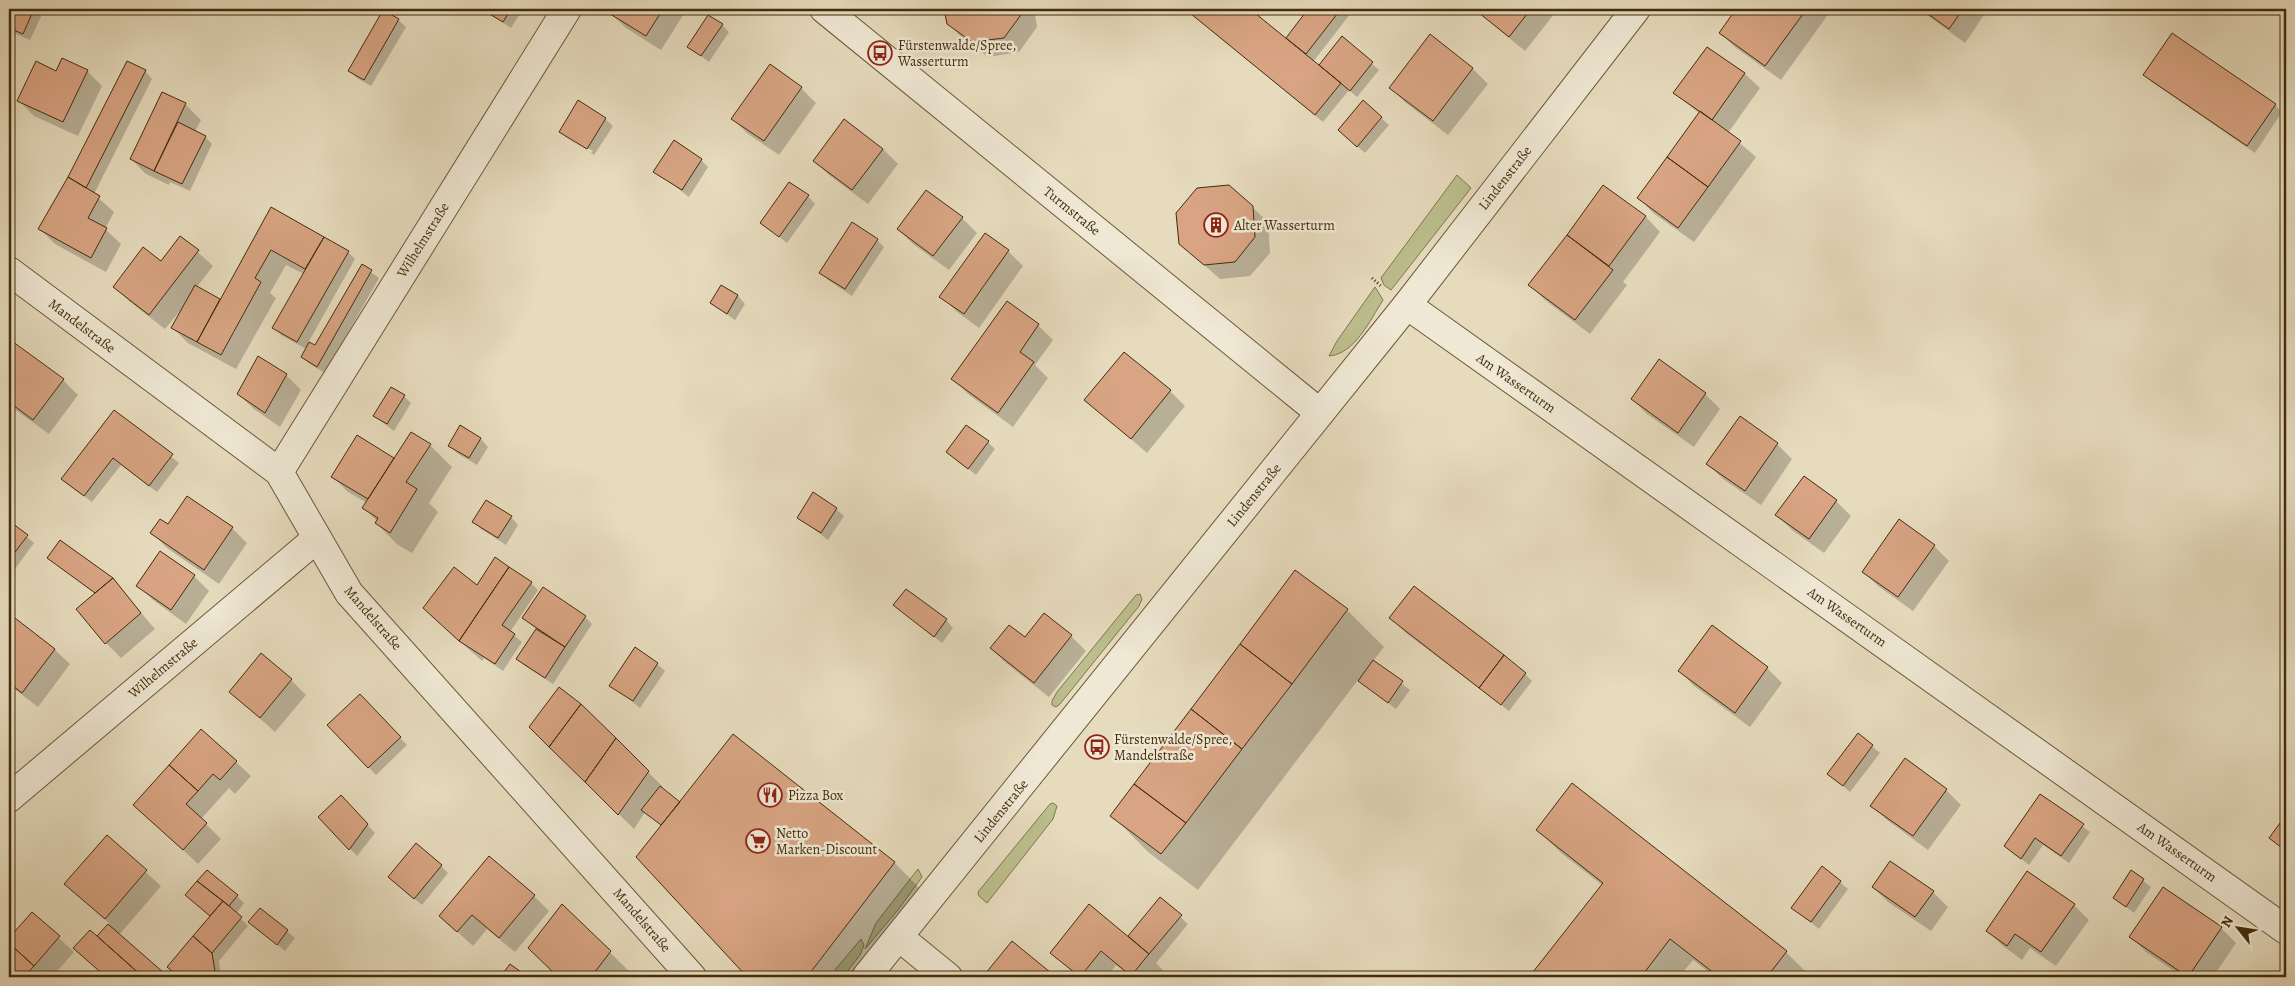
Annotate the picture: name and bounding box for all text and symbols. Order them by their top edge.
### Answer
place label: Fürstenwalde/Spree, Wasserturm [897,36,1016,71]
bus stop icon: Fürstenwalde/Spree, Wasserturm [867,40,893,66]
street label: Lindenstraße [1474,142,1536,214]
street label: Turmstraße [1039,182,1105,240]
street label: Wilhelmstraße [392,199,454,282]
building icon: Alter Wasserturm [1203,212,1229,238]
place label: Alter Wasserturm [1233,216,1335,235]
street label: Mandelstraße [44,294,120,358]
street label: Am Wasserturm [1472,348,1560,418]
street label: Lindenstraße [1222,459,1286,531]
street label: Mandelstraße [340,582,406,654]
street label: Am Wasserturm [1803,582,1891,652]
street label: Wilhelmstraße [123,633,202,703]
place label: Fürstenwalde/Spree, Mandelstraße [1114,730,1232,765]
bus stop icon: Fürstenwalde/Spree, Mandelstraße [1084,734,1110,760]
street label: Lindenstraße [969,775,1033,847]
restaurant icon: Pizza Box [757,782,783,808]
place label: Pizza Box [788,786,844,805]
street label: Am Wasserturm [2133,817,2221,887]
place label: Netto Marken-Discount [776,824,877,859]
supermarket icon: Netto Marken-Discount [745,828,771,854]
street label: Mandelstraße [609,884,675,956]
north arrow [2212,904,2262,954]
text: N [2216,913,2238,931]

